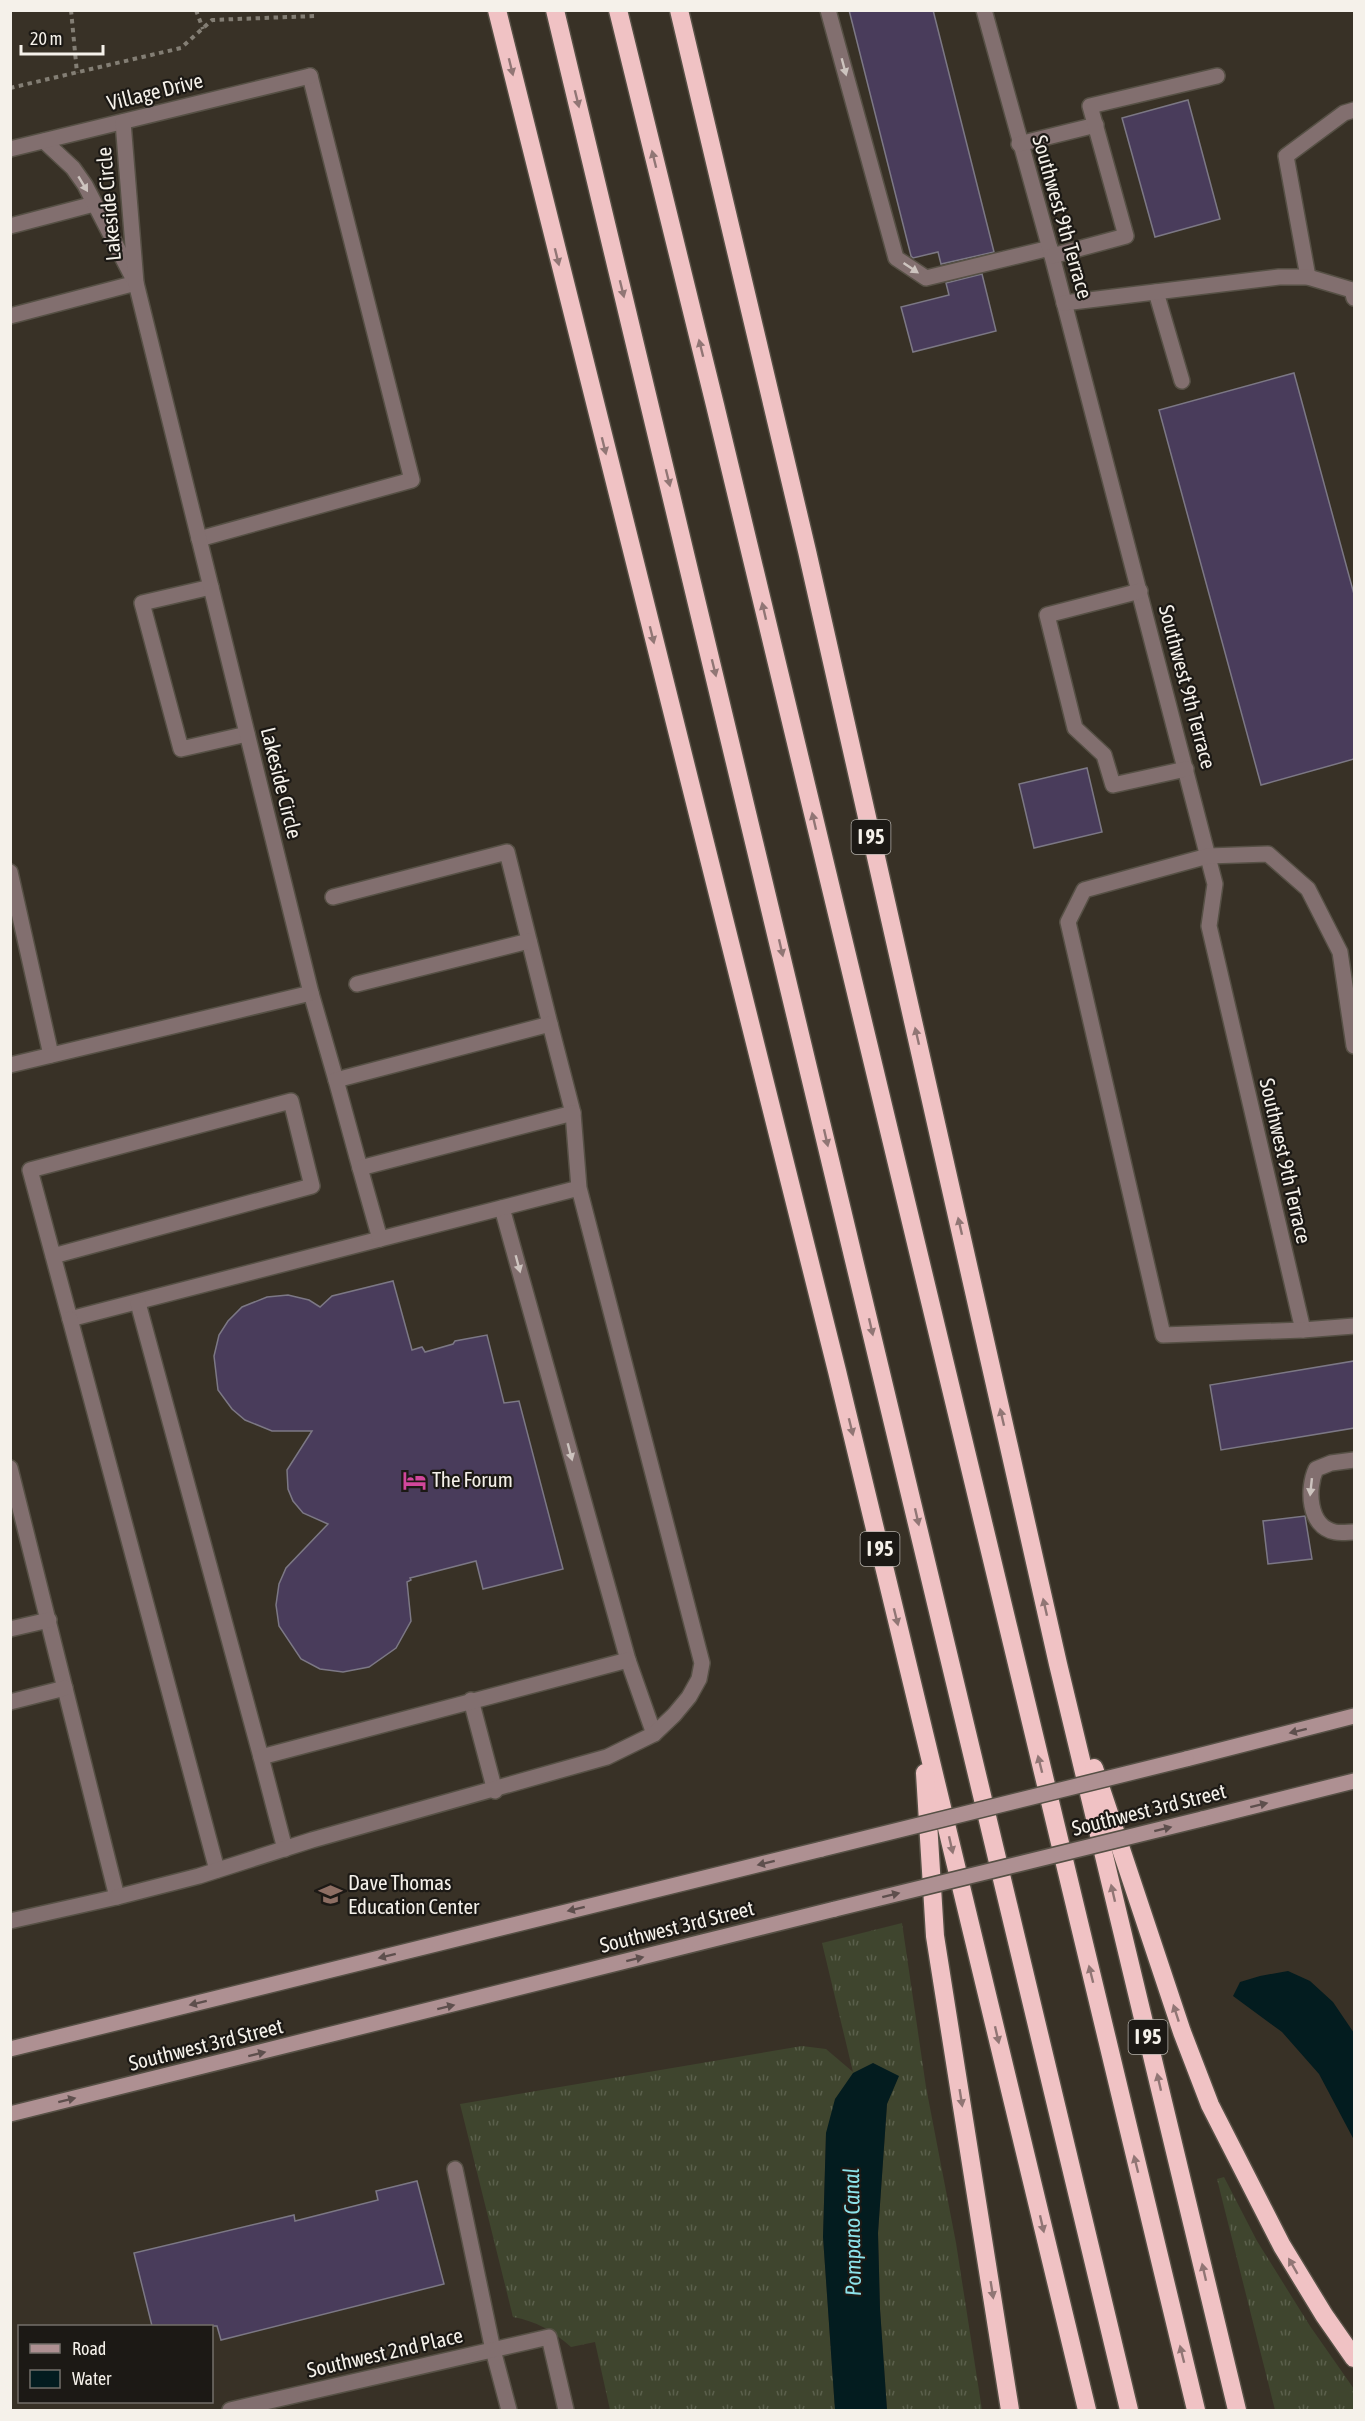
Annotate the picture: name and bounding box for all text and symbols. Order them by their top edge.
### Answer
scale bar [21,18,104,56]
text: 20 m [30,28,62,49]
one-way arrow [506,58,516,76]
one-way arrow [839,58,849,76]
street label: Village Drive [104,68,205,115]
one-way arrow [572,90,582,109]
street label: Southwest 9th Terrace [1028,132,1098,301]
street label: Lakeside Circle [91,146,125,262]
one-way arrow [649,150,659,168]
one-way arrow [78,176,89,192]
one-way arrow [553,247,563,266]
one-way arrow [902,262,918,274]
one-way arrow [618,280,628,298]
one-way arrow [696,339,705,357]
one-way arrow [600,437,610,455]
one-way arrow [664,469,673,488]
one-way arrow [758,601,768,620]
street label: Southwest 9th Terrace [1155,602,1221,771]
one-way arrow [648,626,658,644]
one-way arrow [709,659,719,677]
street label: Lakeside Circle [257,725,307,841]
one-way arrow [808,811,818,830]
road number: I 95 [852,820,890,854]
one-way arrow [777,939,787,957]
one-way arrow [911,1027,921,1045]
street label: Southwest 9th Terrace [1255,1076,1317,1246]
one-way arrow [822,1128,832,1147]
one-way arrow [954,1217,964,1236]
one-way arrow [514,1255,523,1273]
one-way arrow [867,1318,877,1336]
one-way arrow [997,1407,1007,1426]
one-way arrow [846,1418,856,1437]
one-way arrow [566,1443,575,1461]
hotel icon: The Forum [401,1467,427,1493]
place label: The Forum [432,1467,513,1491]
one-way arrow [1306,1477,1316,1496]
one-way arrow [912,1508,922,1526]
road number: I 95 [860,1532,900,1566]
one-way arrow [1040,1598,1050,1616]
one-way arrow [892,1608,902,1626]
one-way arrow [1289,1727,1307,1737]
one-way arrow [1035,1755,1045,1774]
street label: Southwest 3rd Street [1069,1778,1228,1840]
one-way arrow [1250,1799,1268,1809]
one-way arrow [1153,1823,1172,1833]
one-way arrow [947,1836,957,1854]
one-way arrow [756,1858,775,1868]
place label: Dave Thomas Education Center [348,1870,480,1918]
school or university icon: Dave Thomas Education Center [317,1882,343,1908]
one-way arrow [1108,1883,1117,1902]
one-way arrow [882,1889,901,1899]
street label: Southwest 3rd Street [597,1895,756,1957]
one-way arrow [567,1905,586,1915]
one-way arrow [378,1951,396,1961]
one-way arrow [626,1954,644,1964]
one-way arrow [1085,1965,1095,1984]
one-way arrow [188,1998,207,2008]
one-way arrow [437,2002,455,2012]
one-way arrow [1171,2004,1180,2022]
street label: Southwest 3rd Street [126,2013,285,2075]
road number: I 95 [1128,2020,1168,2054]
one-way arrow [992,2025,1002,2044]
one-way arrow [248,2048,266,2058]
one-way arrow [1153,2073,1163,2092]
one-way arrow [956,2088,965,2107]
one-way arrow [58,2095,77,2105]
one-way arrow [1131,2155,1141,2173]
water label: Pompano Canal [838,2168,866,2296]
one-way arrow [1038,2215,1047,2234]
one-way arrow [1288,2258,1299,2274]
one-way arrow [1199,2262,1208,2281]
one-way arrow [987,2281,996,2300]
street label: Southwest 2nd Place [305,2322,465,2382]
legend [18,2325,213,2403]
text: Road [72,2338,106,2359]
one-way arrow [1176,2344,1186,2363]
text: Water [72,2368,112,2389]

